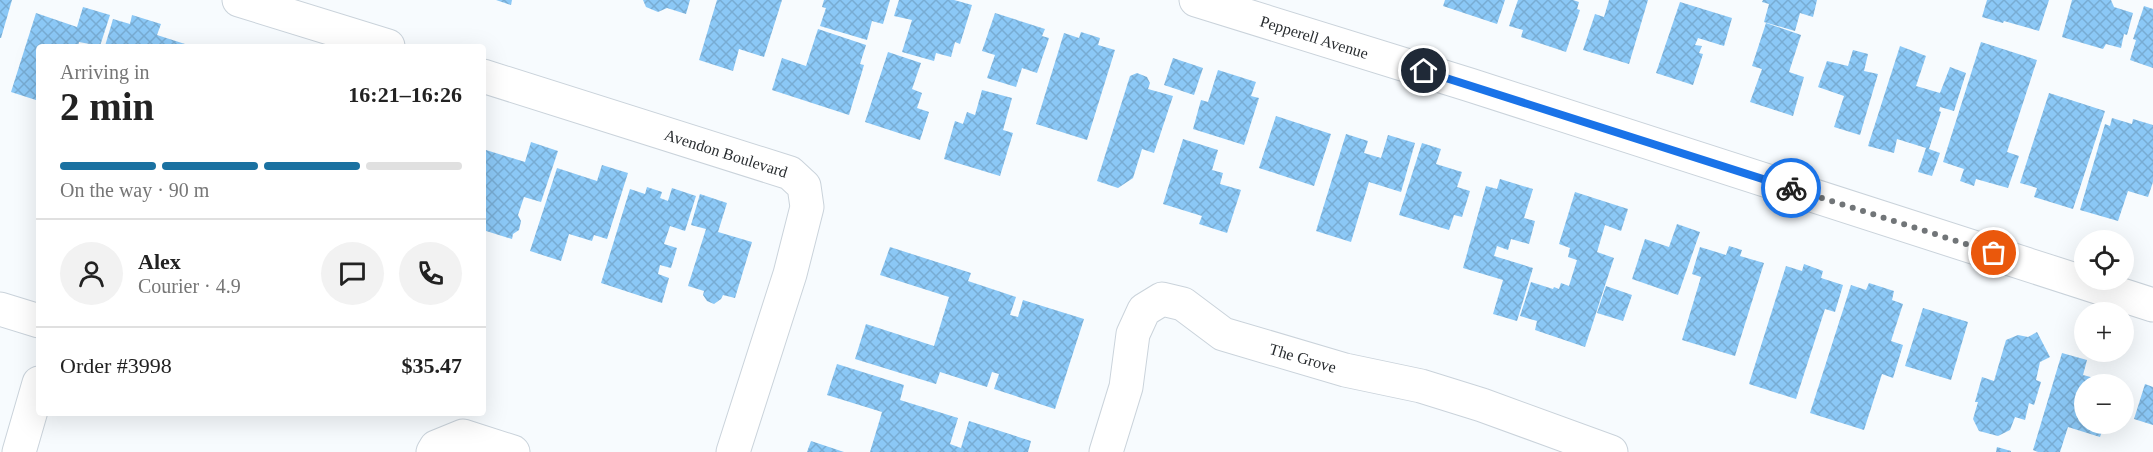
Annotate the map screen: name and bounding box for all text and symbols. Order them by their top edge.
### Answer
street label: Pepperell Avenue [1258,12,1371,61]
pin [1398,45,1449,96]
icon: home [1407,54,1440,87]
text: Arriving in [60,61,149,83]
text: 16:21–16:26 [348,82,462,107]
text: 2 min [60,85,154,128]
street label: Avendon Boulevard [662,125,790,180]
courier [1761,158,1821,218]
icon: bike [1775,172,1808,205]
text: On the way · 90 m [60,179,209,201]
pin [1968,227,2019,278]
map controls [2074,230,2134,434]
button: locate [2074,230,2134,290]
icon: bag [1977,236,2010,269]
button: person [60,242,123,305]
button: chat [321,242,384,305]
button: phone [399,242,462,305]
text: Alex [138,249,181,274]
text: Courier · 4.9 [138,275,241,297]
button: + [2074,302,2134,362]
street label: The Grove [1268,340,1338,376]
text: Order #3998 [60,353,172,378]
text: $35.47 [402,353,462,378]
button: − [2074,374,2134,434]

